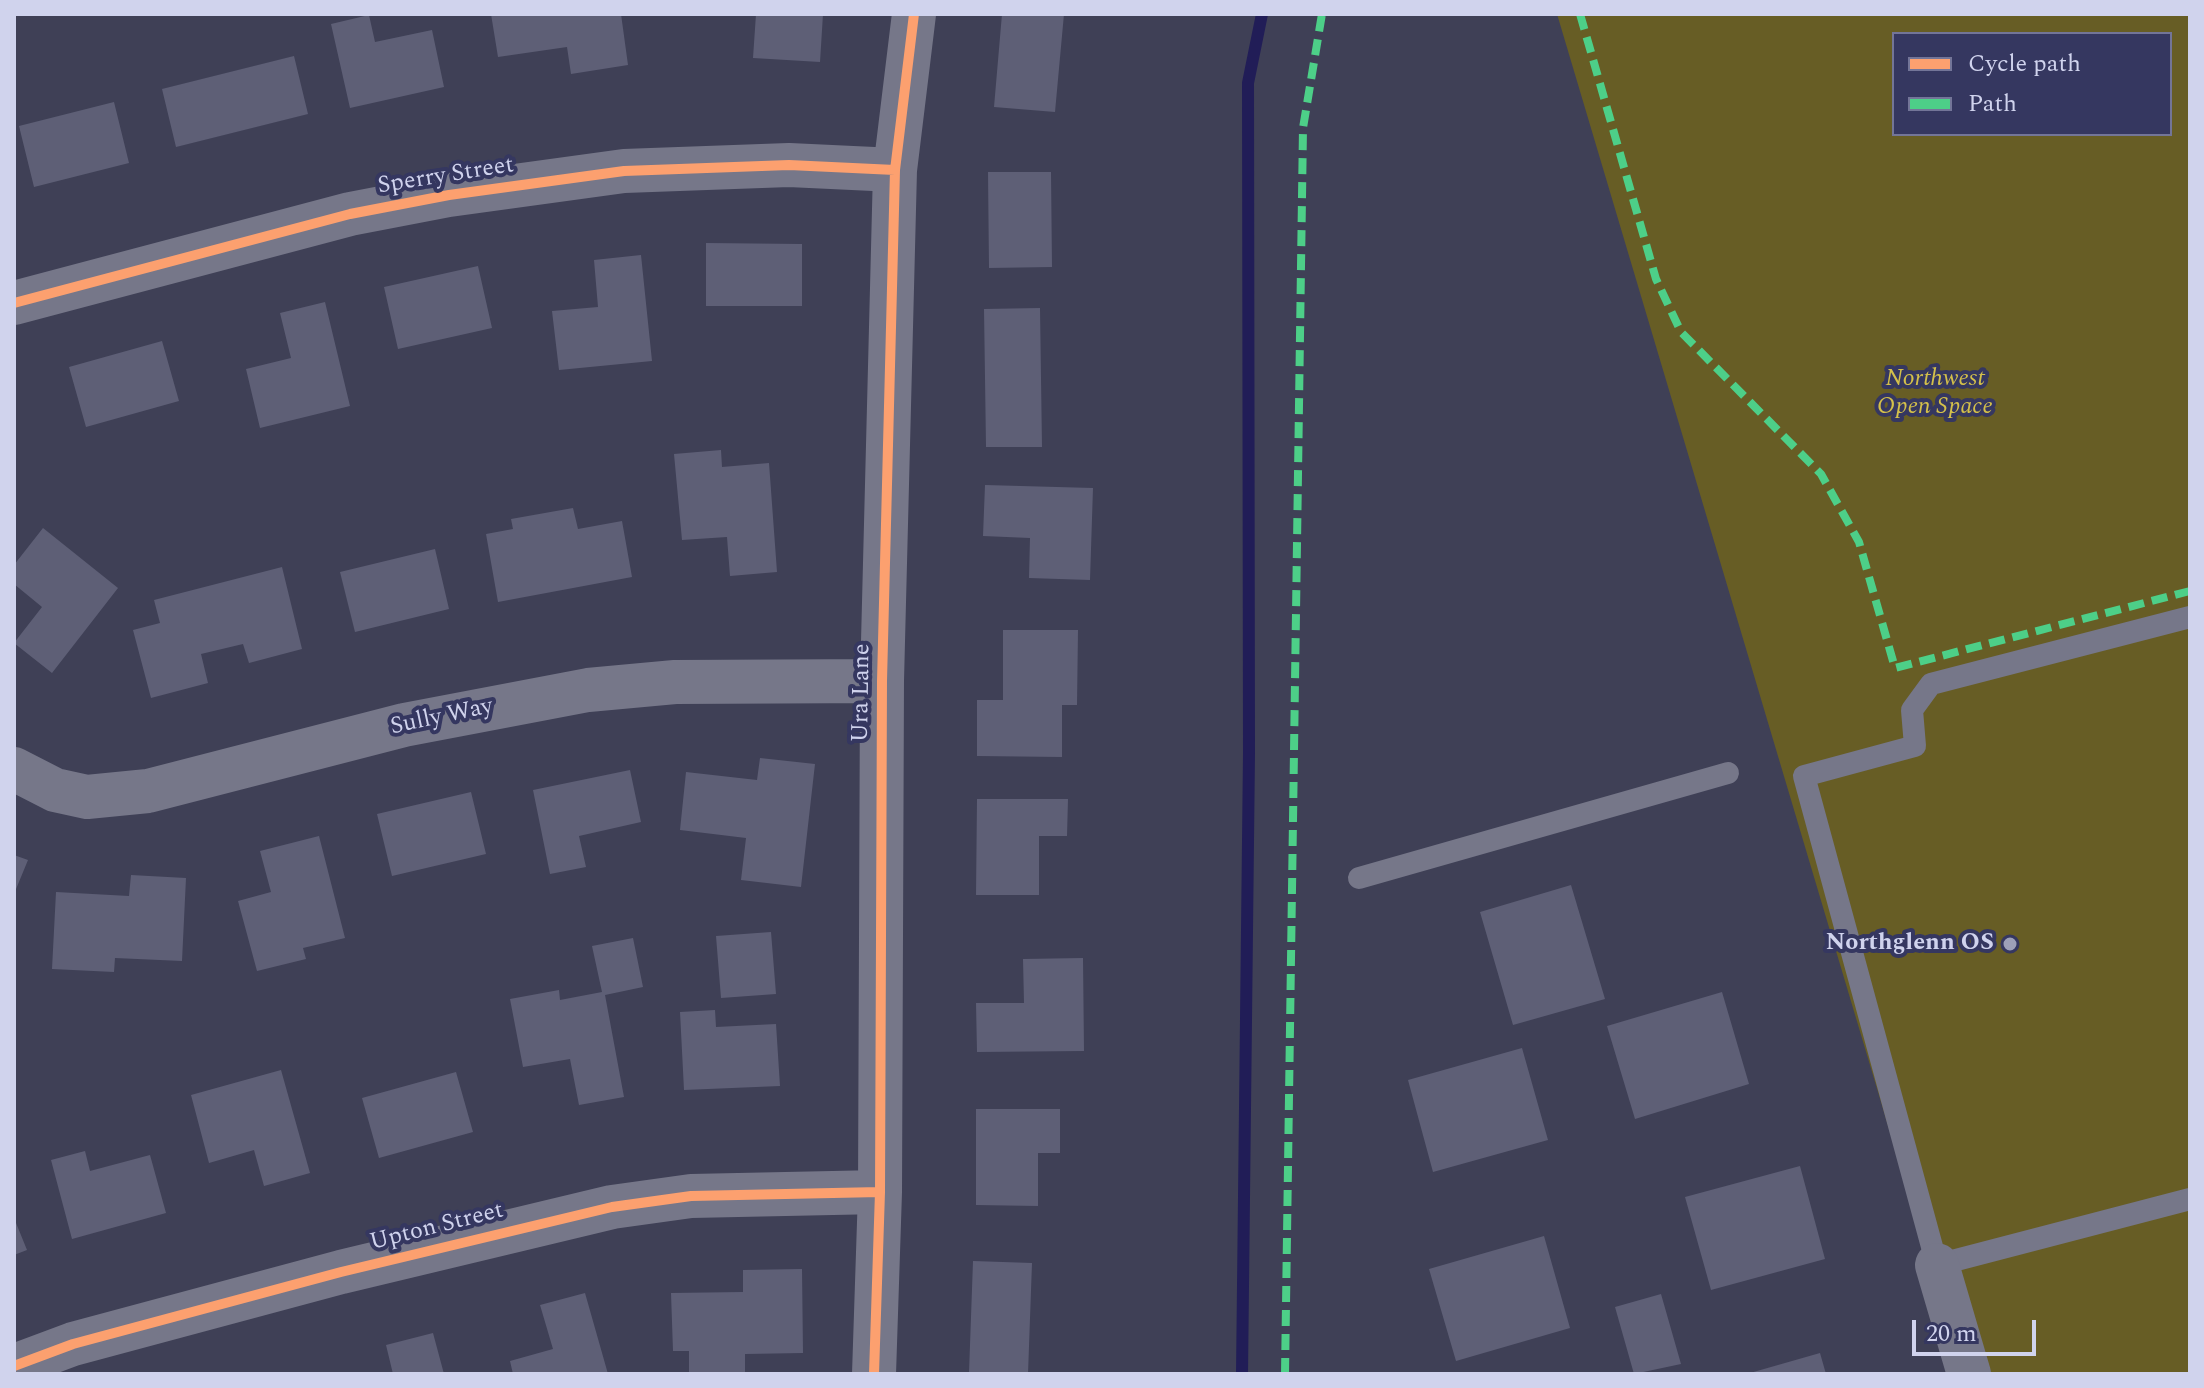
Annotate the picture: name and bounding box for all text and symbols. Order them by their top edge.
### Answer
legend [1892,32,2172,136]
text: Cycle path [1968,46,2081,82]
text: Path [1968,86,2017,122]
street label: Sperry Street [376,152,516,202]
park label: Northwest Open Space [1877,366,1993,422]
street label: Ura Lane [848,643,878,743]
street label: Sully Way [388,693,496,743]
place label: Northglenn OS [1826,930,1994,958]
marker: Northglenn OS [2001,935,2019,953]
street label: Upton Street [367,1197,507,1259]
scale bar [1916,1304,2040,1354]
text: 20 m [1926,1316,1977,1352]

